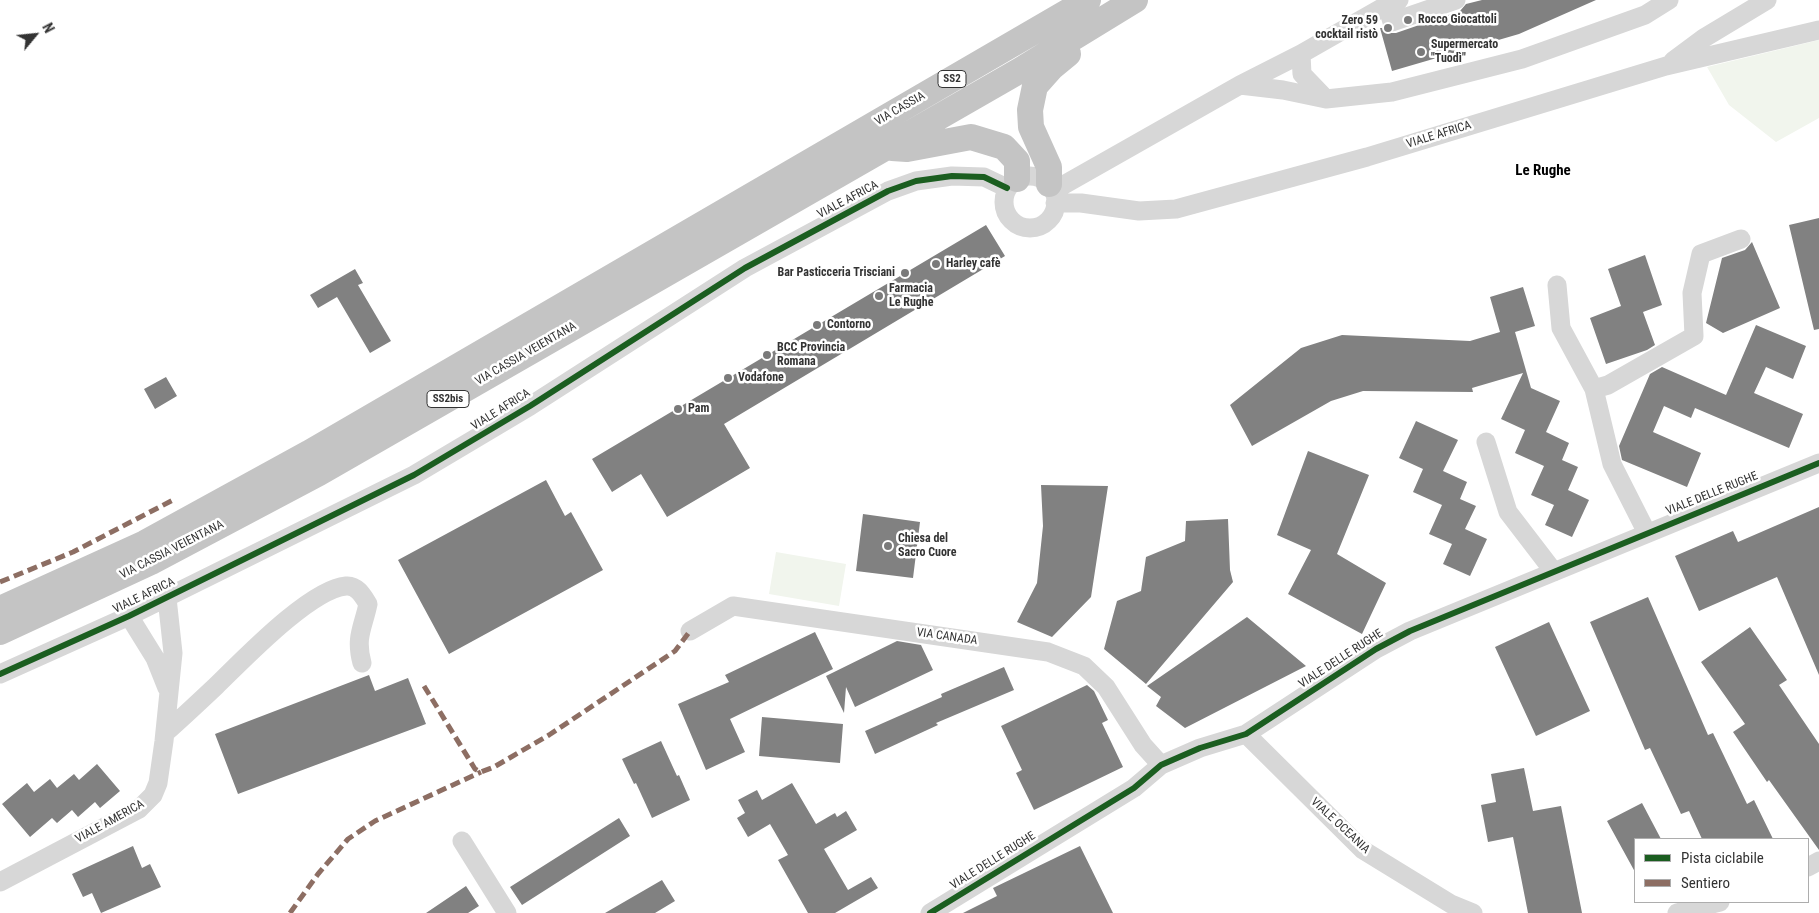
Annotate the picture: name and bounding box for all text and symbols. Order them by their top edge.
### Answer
north arrow [10,10,60,60]
place label: Rocco Giocattoli [1418,13,1497,27]
place label: Zero 59 cocktail ristò [1315,14,1378,42]
marker: Rocco Giocattoli [1402,14,1414,26]
text: N [39,20,57,35]
marker: Zero 59 cocktail ristò [1382,22,1394,34]
place label: Supermercato "Tuodì" [1431,38,1498,66]
marker: Supermercato "Tuodì" [1415,46,1427,58]
road number: SS2 [938,70,966,88]
street label: VIA CASSIA [872,89,928,129]
street label: VIALE AFRICA [1405,118,1473,152]
district label: Le Rughe [1515,162,1571,180]
street label: VIALE AFRICA [815,178,881,222]
place label: Harley cafè [946,257,1000,271]
marker: Harley cafè [930,258,942,270]
place label: Bar Pasticceria Trisciani [777,266,895,280]
marker: Bar Pasticceria Trisciani [899,267,911,279]
place label: Farmacia Le Rughe [889,282,933,310]
marker: Farmacia Le Rughe [873,290,885,302]
place label: Contorno [827,318,871,332]
street label: VIA CASSIA VEIENTANA [473,319,579,389]
marker: Contorno [811,319,823,331]
place label: BCC Provincia Romana [777,341,845,369]
marker: BCC Provincia Romana [761,349,773,361]
place label: Vodafone [738,371,784,385]
marker: Vodafone [722,372,734,384]
street label: VIALE AFRICA [469,386,533,434]
road number: SS2bis [427,390,469,408]
place label: Pam [688,402,709,416]
marker: Pam [672,403,684,415]
street label: VIALE DELLE RUGHE [1664,469,1760,519]
street label: VIA CASSIA VEIENTANA [118,518,226,582]
place label: Chiesa del Sacro Cuore [898,532,956,560]
marker: Chiesa del Sacro Cuore [882,540,894,552]
street label: VIALE AFRICA [111,575,177,617]
street label: VIA CANADA [916,626,978,648]
street label: VIALE DELLE RUGHE [1296,626,1386,692]
street label: VIALE OCEANIA [1307,795,1373,857]
street label: VIALE AMERICA [73,797,147,847]
street label: VIALE DELLE RUGHE [948,829,1038,893]
legend [1634,838,1809,903]
text: Pista ciclabile [1681,849,1764,867]
text: Sentiero [1681,874,1730,892]

